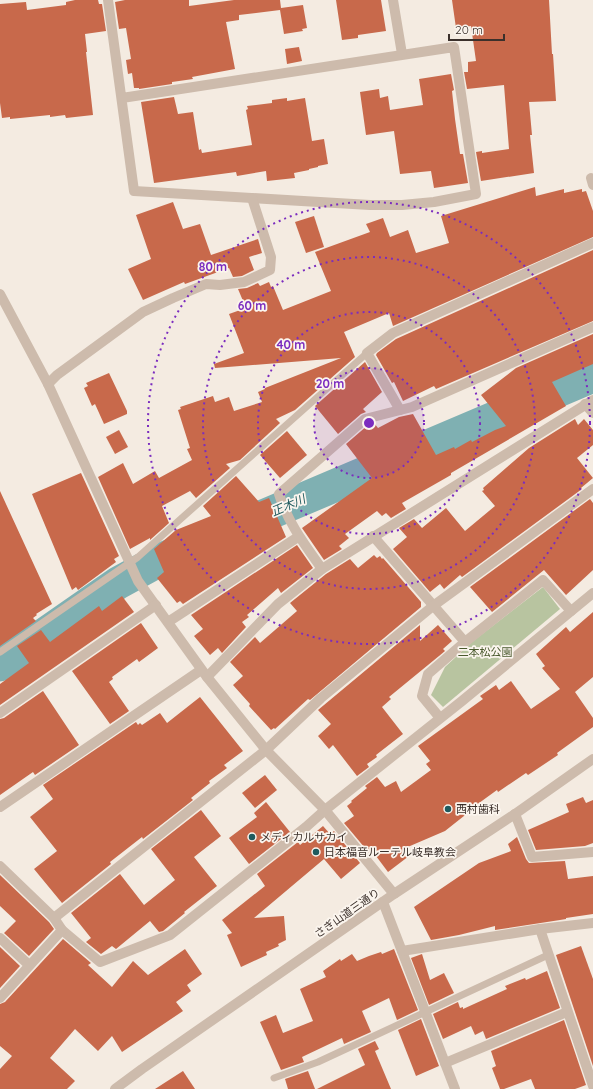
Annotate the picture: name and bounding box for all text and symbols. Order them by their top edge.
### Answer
scale bar [449,16,504,42]
text: 20 m [455,22,483,37]
text: 80 m [199,259,227,274]
text: 60 m [238,298,266,313]
text: 40 m [277,337,305,352]
text: 20 m [316,376,344,391]
centre of rings [362,416,376,430]
water label: 正木川 [268,490,309,519]
park label: 二本松公園 [458,645,513,659]
place label: 西村歯科 [456,802,500,816]
marker: 西村歯科 [443,804,453,814]
place label: メディカルサカイ [260,830,347,844]
marker: メディカルサカイ [247,832,257,842]
place label: 日本福音ルーテル岐阜教会 [324,845,456,859]
marker: 日本福音ルーテル岐阜教会 [311,847,321,857]
street label: さぎ山道三通り [311,885,383,941]

